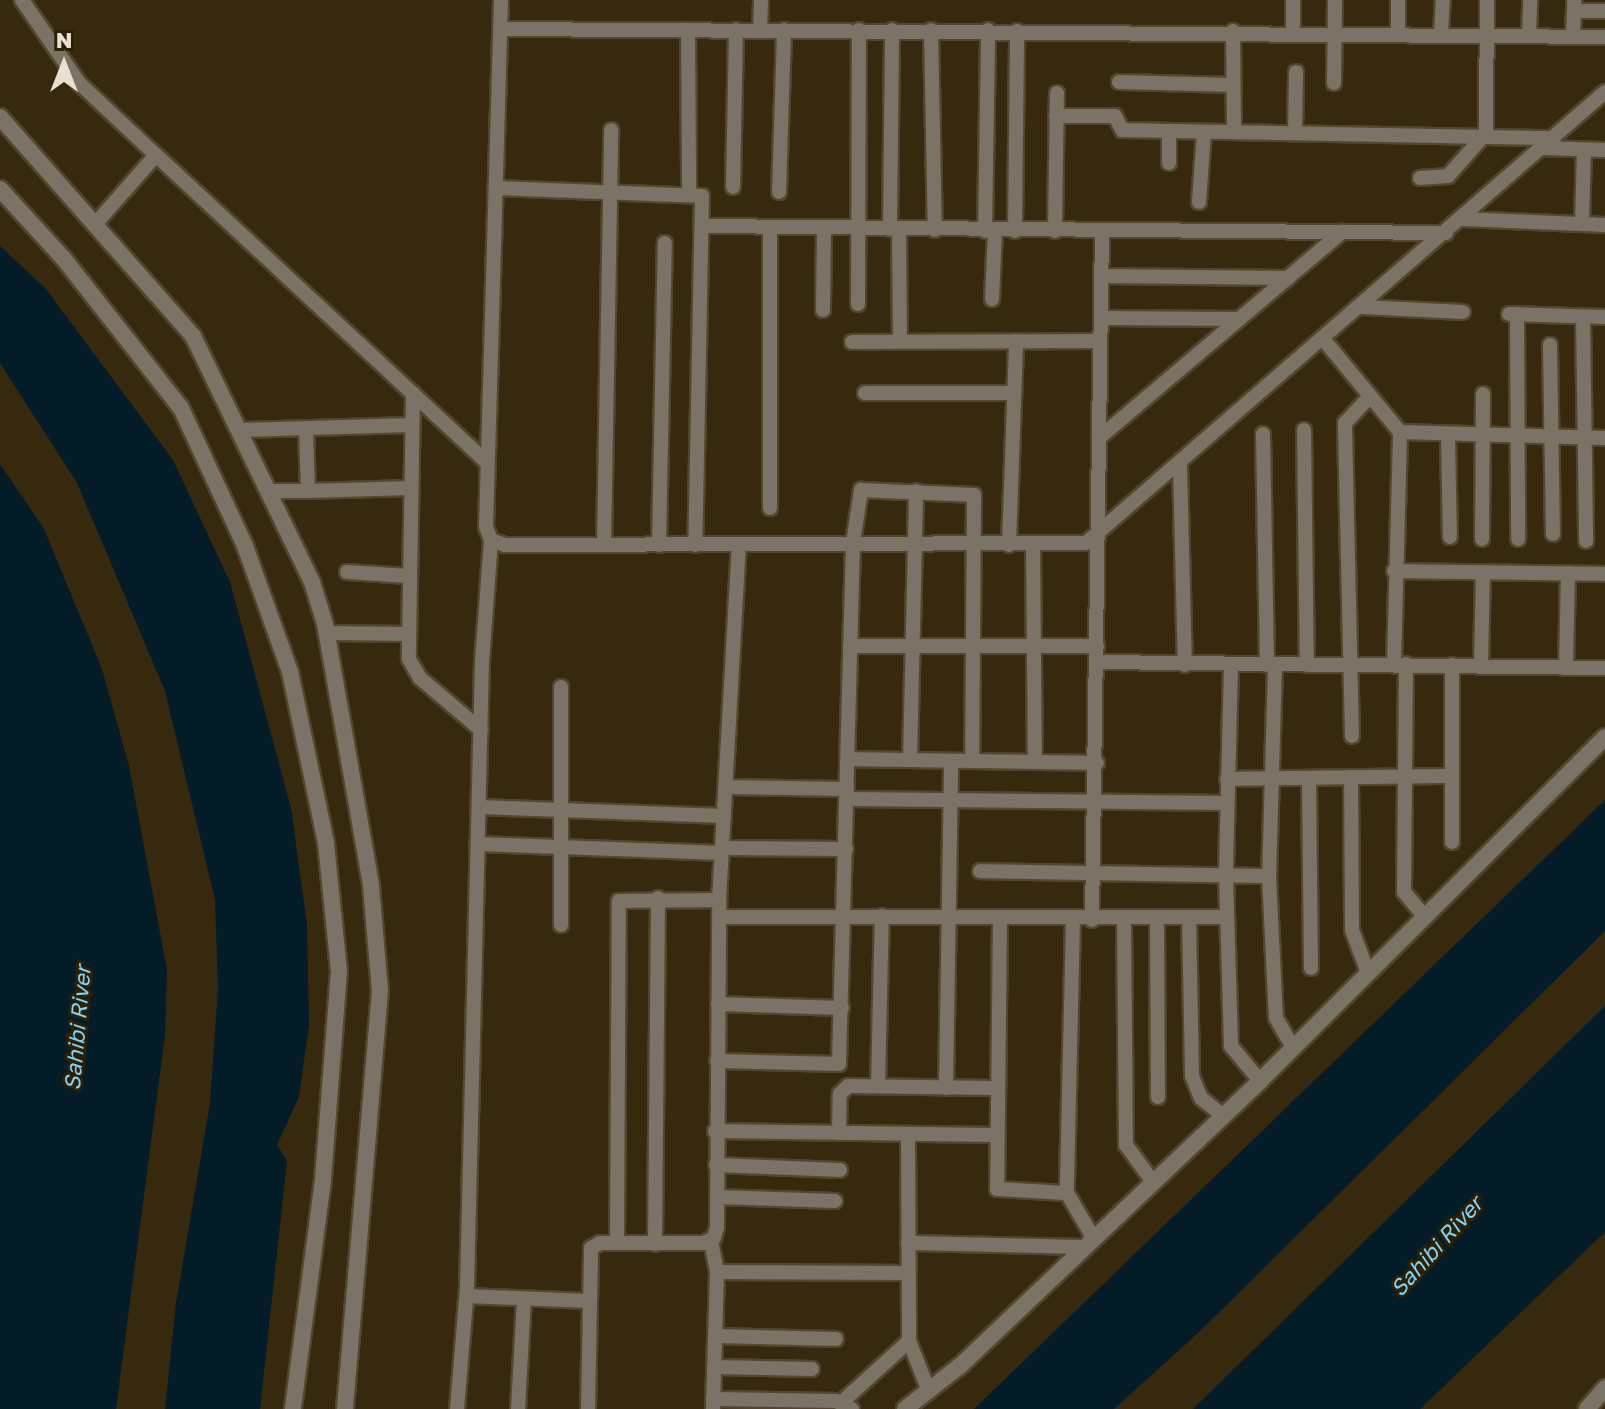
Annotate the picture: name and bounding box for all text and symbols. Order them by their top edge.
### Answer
north arrow [24,24,104,104]
text: N [56,26,72,53]
water label: Sahibi River [58,965,96,1091]
water label: Sahibi River [1384,1191,1488,1301]

